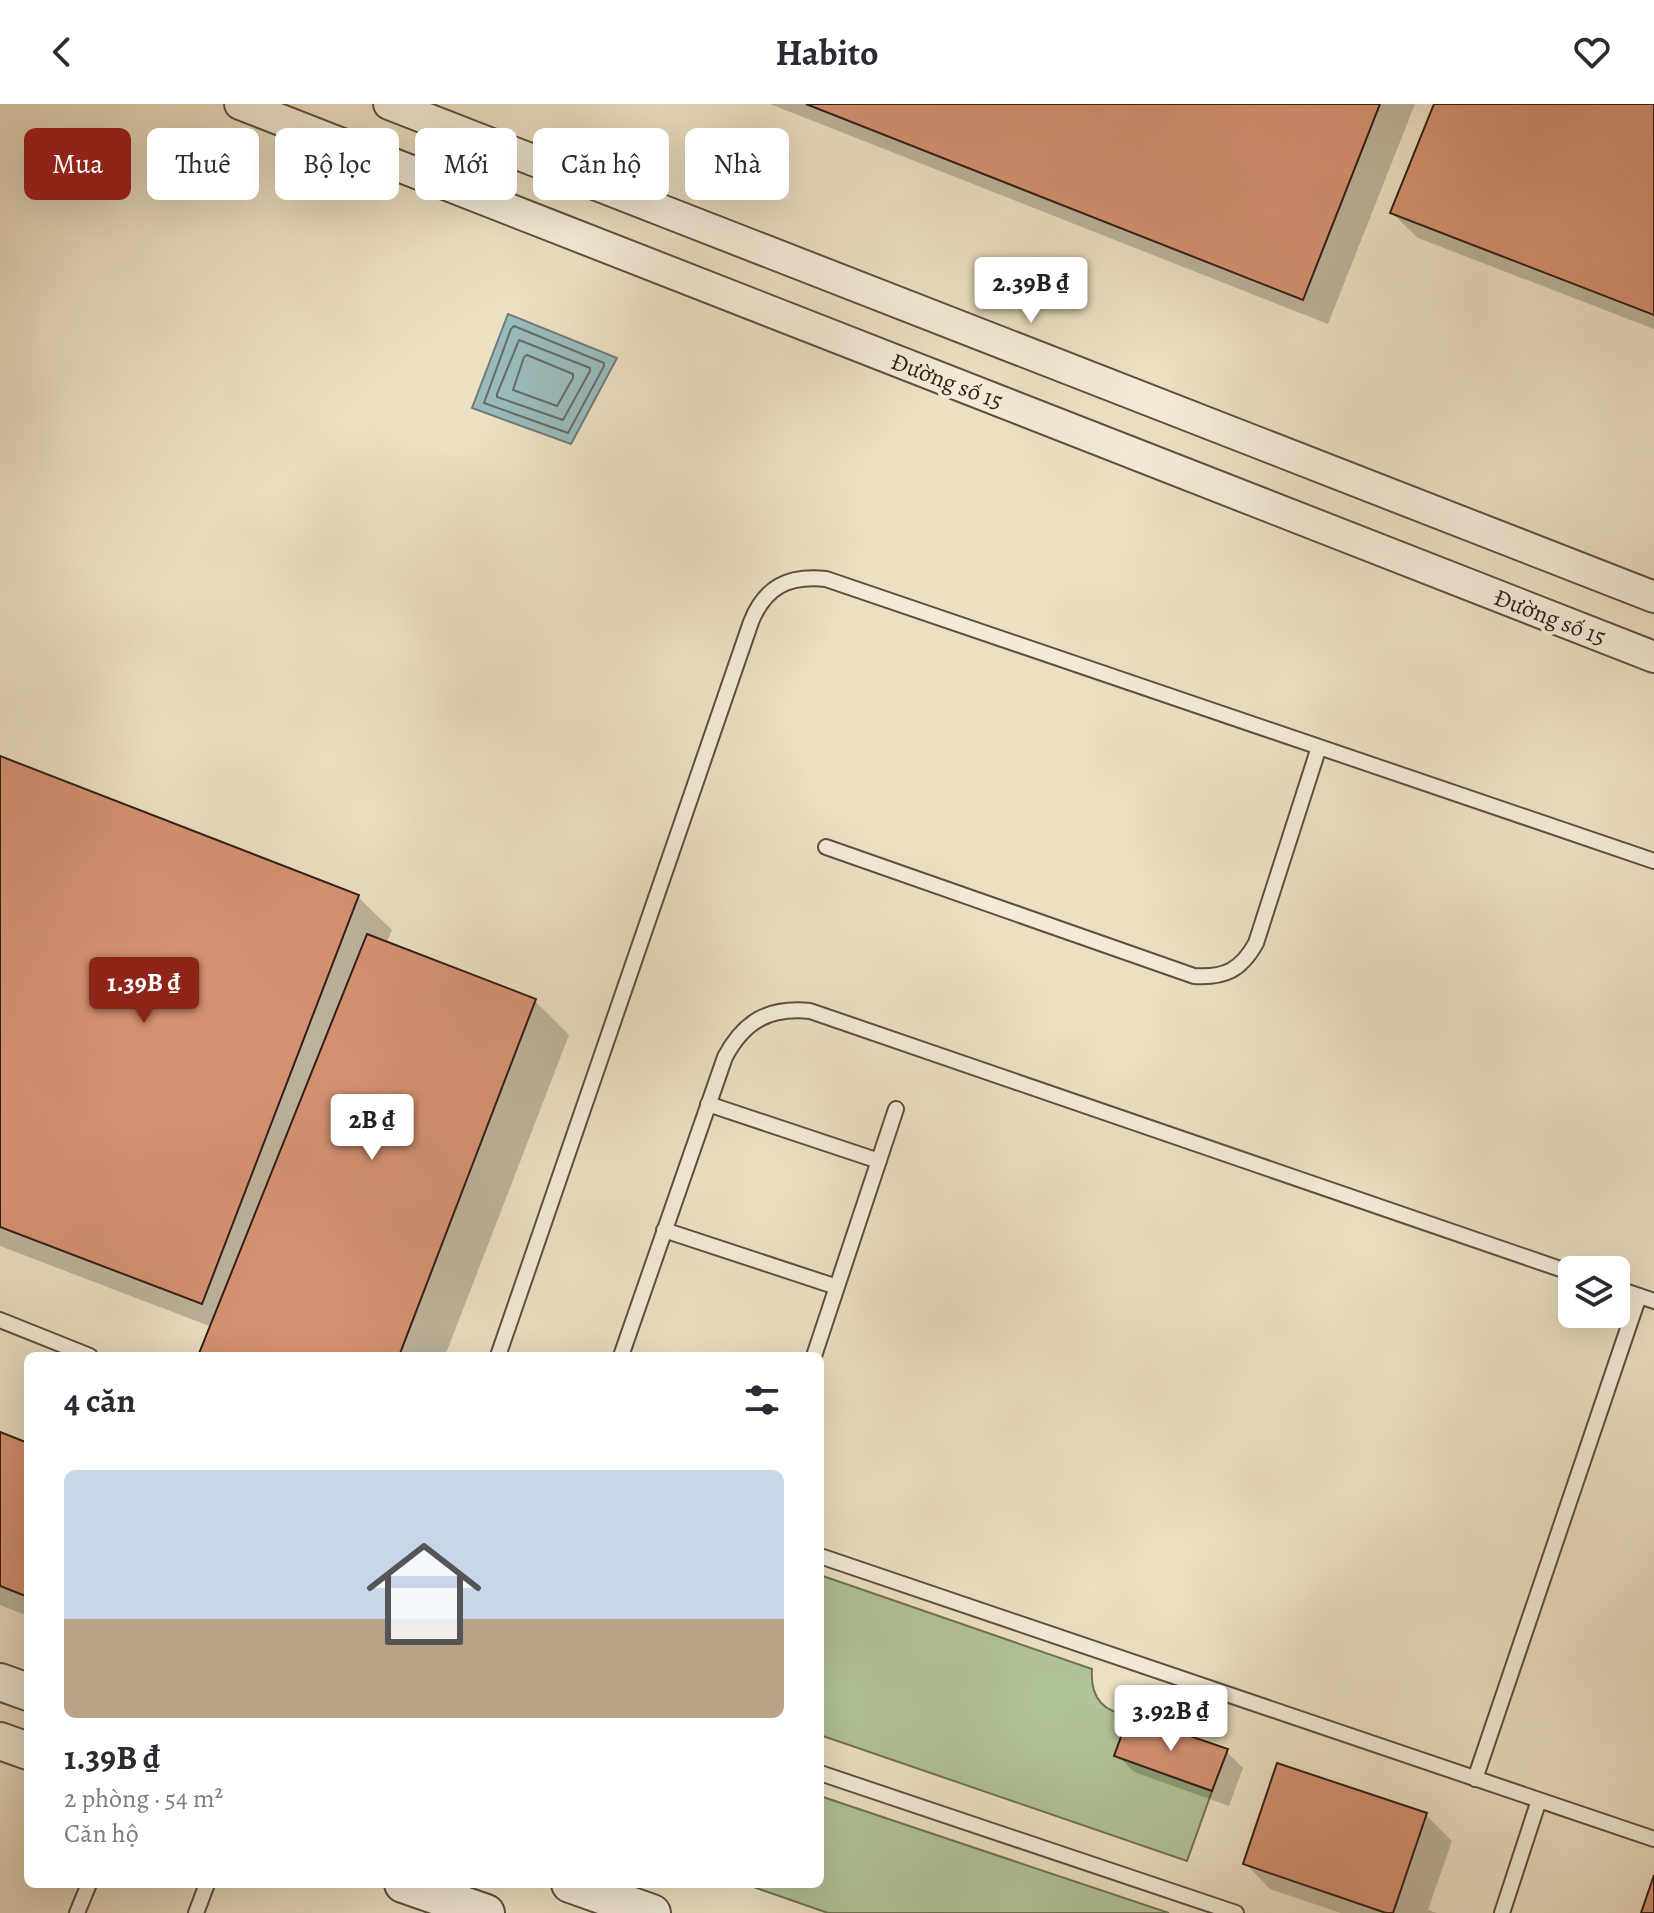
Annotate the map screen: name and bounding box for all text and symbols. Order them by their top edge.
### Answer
text: Habito [775,28,879,77]
icon: back [40,30,84,74]
icon: heart [1570,30,1614,74]
chip: Mua [24,128,131,200]
chip: Thuê [147,128,259,200]
chip: Bộ lọc [275,128,399,200]
chip: Mới [415,128,517,200]
chip: Căn hộ [533,128,669,200]
chip: Nhà [685,128,789,200]
pin: 2.39B ₫ [957,257,1105,325]
text: 2.39B ₫ [992,265,1070,300]
street label: Đường số 15 [886,345,1008,417]
street label: Đường số 15 [1489,581,1611,653]
pin: 1.39B ₫ [70,957,218,1025]
text: 1.39B ₫ [107,965,181,1000]
pin: 2B ₫ [325,1094,419,1162]
text: 2B ₫ [349,1102,395,1137]
map controls [1558,1256,1630,1328]
button: layers [1558,1256,1630,1328]
text: 4 căn [64,1377,136,1424]
icon: filters [740,1378,784,1422]
icon: home [352,1522,496,1666]
pin: 3.92B ₫ [1097,1685,1245,1753]
text: 3.92B ₫ [1132,1693,1210,1728]
text: 1.39B ₫ [64,1734,160,1781]
text: 2 phòng · 54 m² [64,1781,223,1816]
text: Căn hộ [64,1816,139,1851]

